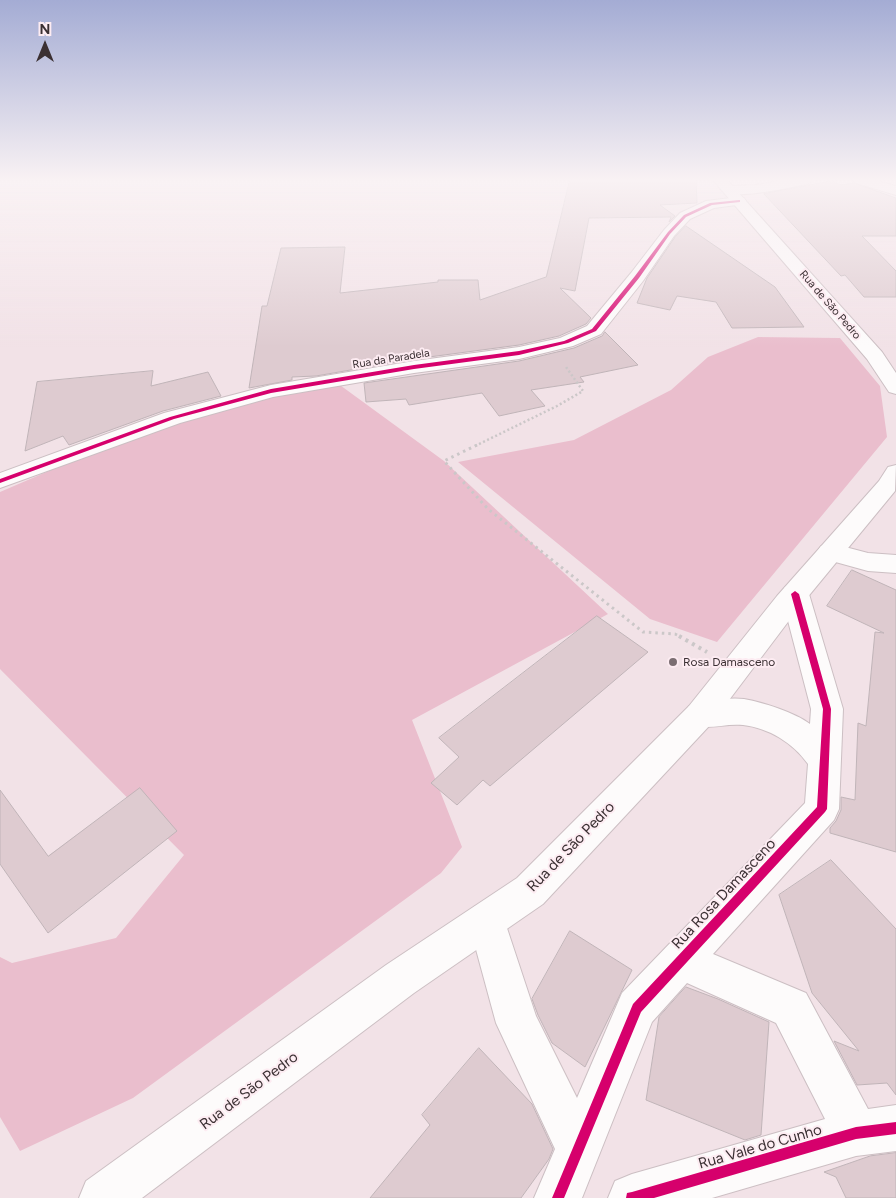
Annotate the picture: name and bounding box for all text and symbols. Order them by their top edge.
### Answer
north arrow [20,20,70,70]
text: N [40,21,50,38]
street label: Rua de São Pedro [797,268,863,342]
street label: Rua da Paradela [352,346,430,372]
place label: Rosa Damasceno [683,655,775,669]
marker: Rosa Damasceno [667,656,679,668]
street label: Rua de São Pedro [523,798,619,896]
street label: Rua Rosa Damasceno [668,835,780,953]
street label: Rua de São Pedro [196,1048,302,1134]
street label: Rua Vale do Cunho [696,1121,824,1173]

